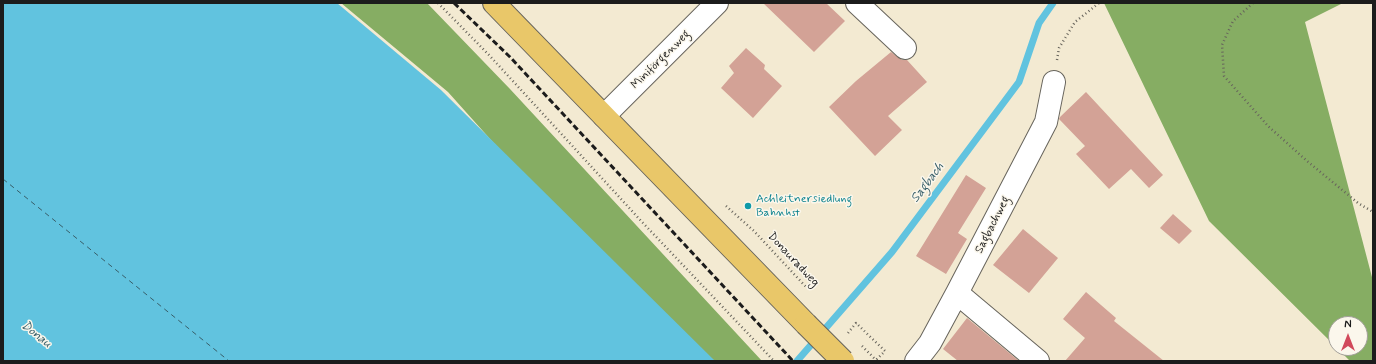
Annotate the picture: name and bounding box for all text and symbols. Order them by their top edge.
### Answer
street label: Miniförgenweg [628,27,694,93]
water label: Sagbach [908,160,948,206]
place label: Achleitnersiedlung Bahnhst [756,192,852,220]
street label: Sagbachweg [972,194,1014,256]
marker: Achleitnersiedlung Bahnhst [743,201,753,211]
street label: Donauradweg [764,230,822,290]
north arrow [1328,316,1368,356]
water label: Donau [18,318,54,352]
text: N [1344,318,1352,332]

